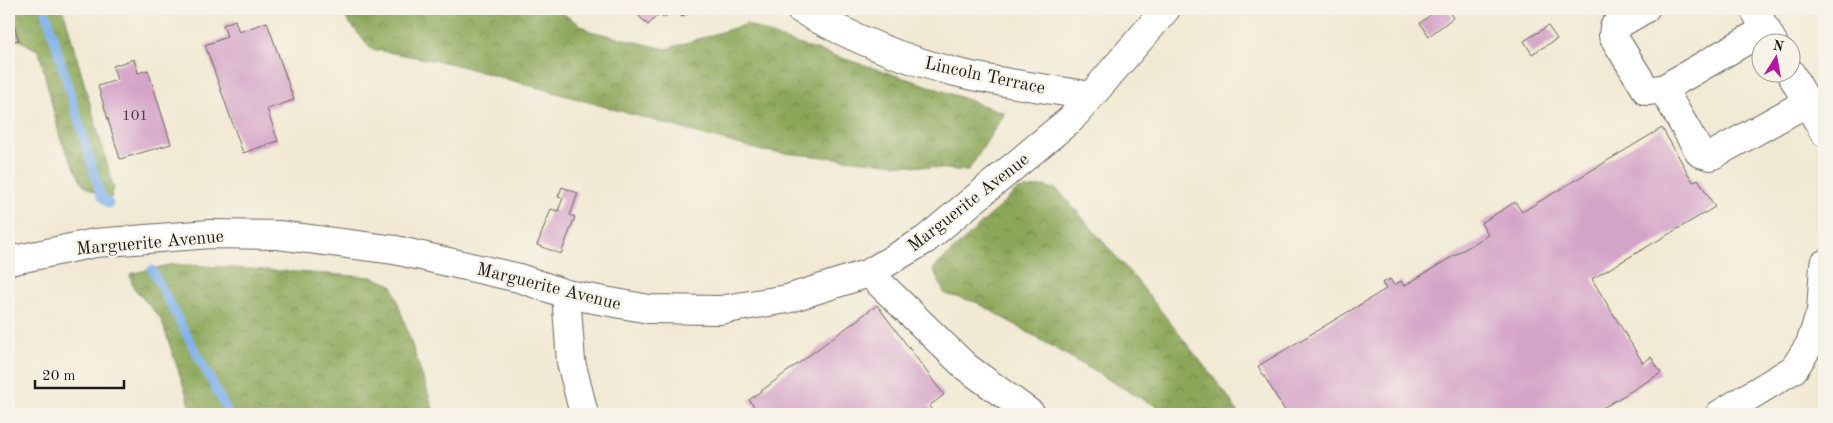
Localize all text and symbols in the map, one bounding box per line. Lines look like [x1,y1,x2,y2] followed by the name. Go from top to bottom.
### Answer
[1750,32,1800,82] north arrow
[1772,38,1785,54] text: N
[923,54,1047,98] street label: Lincoln Terrace
[122,109,148,124] house number: 101
[905,150,1032,255] street label: Marguerite Avenue
[76,228,225,258] street label: Marguerite Avenue
[475,260,623,314] street label: Marguerite Avenue
[35,358,124,390] scale bar
[42,369,76,384] text: 20 m

